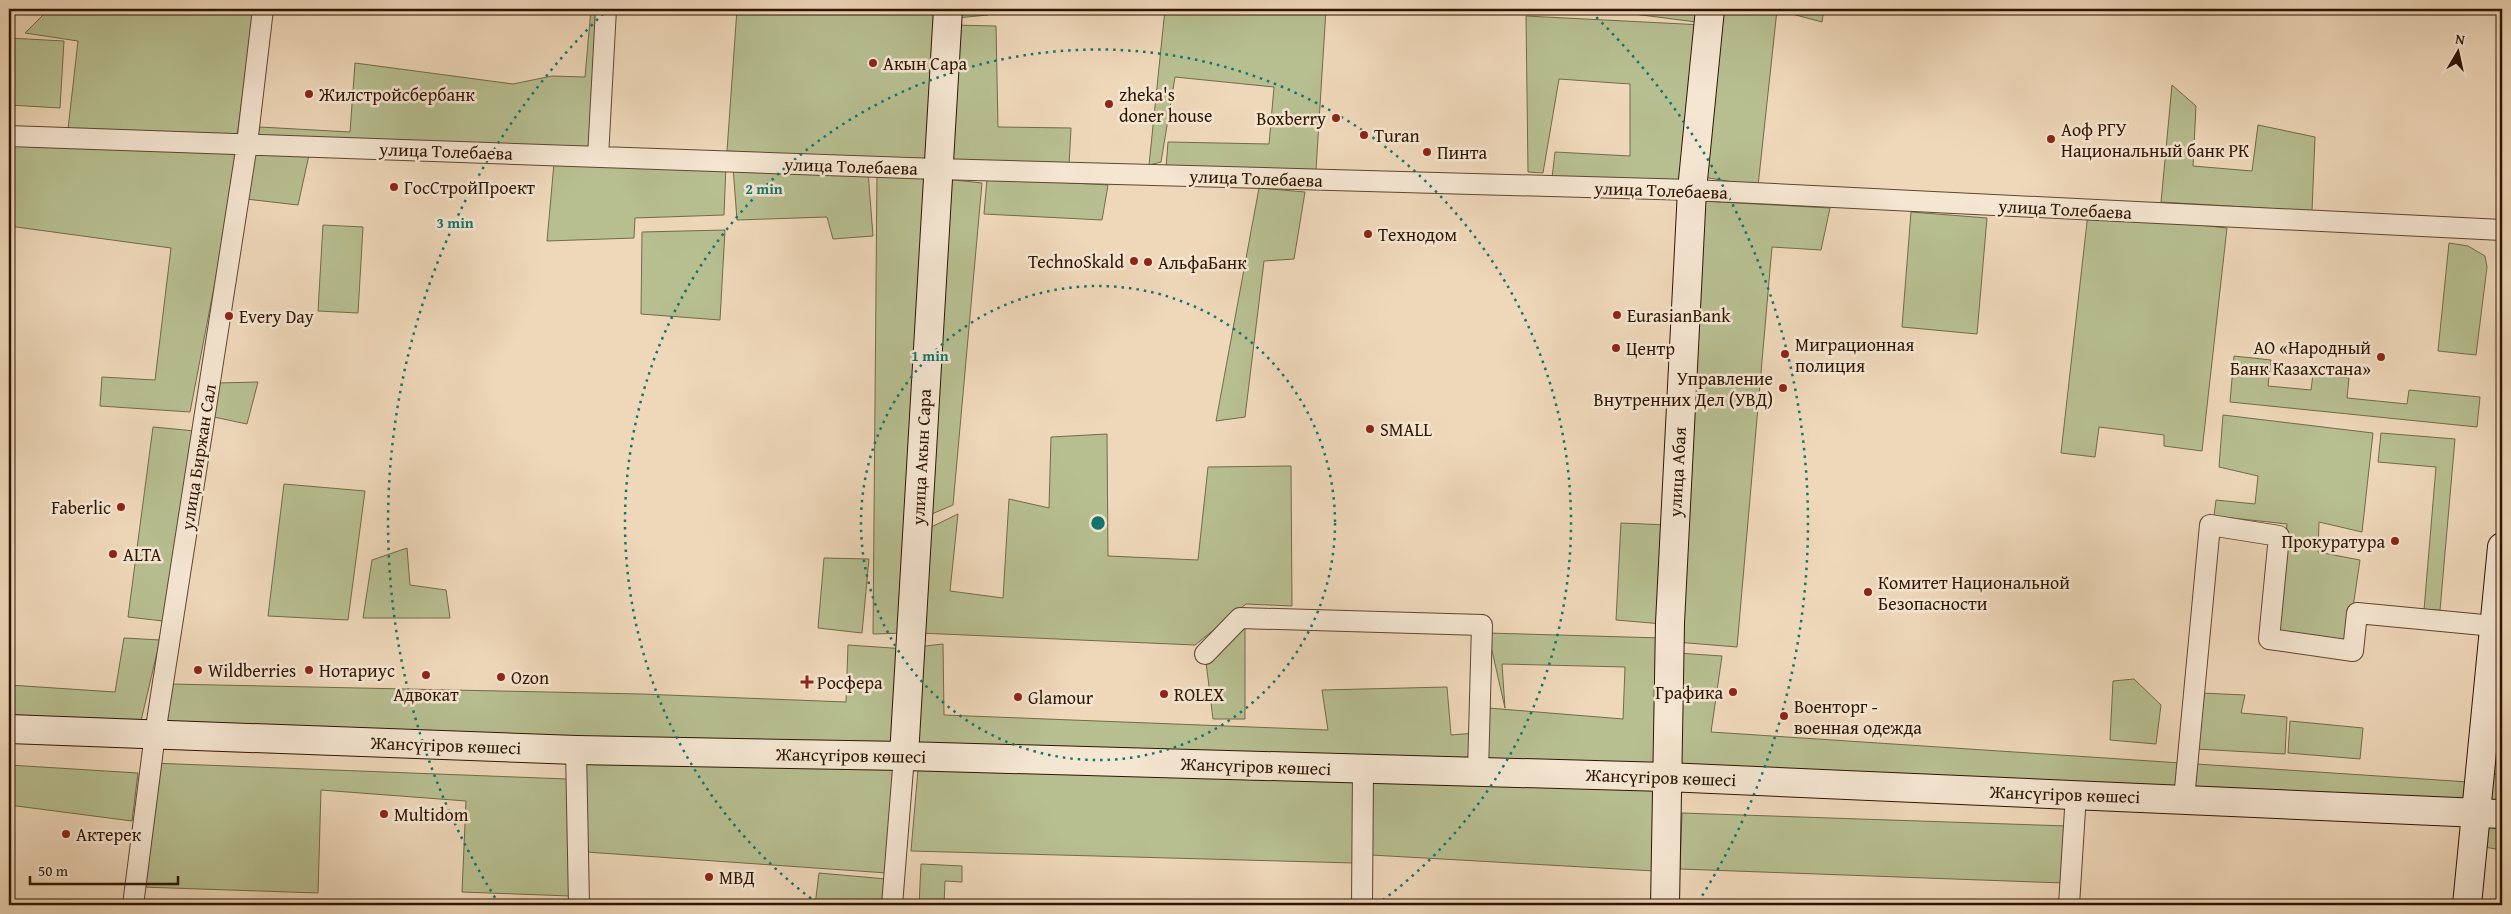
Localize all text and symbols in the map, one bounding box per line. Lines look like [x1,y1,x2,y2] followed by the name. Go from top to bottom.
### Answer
[2434,28,2484,78] north arrow
[2454,29,2467,50] text: N
[883,50,967,77] place label: Акын Сара
[867,57,879,69] marker: Акын Сара
[318,81,475,108] place label: Жилстройсбербанк
[1119,81,1212,129] place label: zheka's doner house
[303,88,315,100] marker: Жилстройсбербанк
[1103,98,1115,110] marker: zheka's doner house
[1256,105,1326,132] place label: Boxberry
[1330,112,1342,124] marker: Boxberry
[2061,116,2249,164] place label: Аоф РГУ Национальный банк РК
[1374,122,1420,149] place label: Turan
[1358,129,1370,141] marker: Turan
[2045,133,2057,145] marker: Аоф РГУ Национальный банк РК
[378,135,514,167] street label: улица Толебаева
[1437,139,1487,166] place label: Пинта
[1421,146,1433,158] marker: Пинта
[783,150,919,182] street label: улица Толебаева
[1188,162,1324,194] street label: улица Толебаева
[404,174,535,201] place label: ГосСтройПроект
[1593,174,1729,206] street label: улица Толебаева
[745,178,783,199] text: 2 min
[388,181,400,193] marker: ГосСтройПроект
[1997,192,2133,226] street label: улица Толебаева
[436,212,474,233] text: 3 min
[1378,221,1457,248] place label: Технодом
[1362,228,1374,240] marker: Технодом
[1028,248,1124,275] place label: TechnoSkald
[1158,249,1247,276] place label: АльфаБанк
[1128,255,1140,267] marker: TechnoSkald
[1142,256,1154,268] marker: АльфаБанк
[1627,302,1731,329] place label: EurasianBank
[239,303,314,330] place label: Every Day
[1611,309,1623,321] marker: EurasianBank
[223,310,235,322] marker: Every Day
[1795,331,1914,379] place label: Миграционная полиция
[2230,334,2371,382] place label: AO «Народный Банк Казахстана»
[1626,335,1675,362] place label: Центр
[1610,342,1622,354] marker: Центр
[911,345,949,366] text: 1 min
[1779,348,1791,360] marker: Миграционная полиция
[2375,351,2387,363] marker: AO «Народный Банк Казахстана»
[1594,365,1773,413] place label: Управление Внутренних Дел (УВД)
[173,382,223,533] street label: улица Биржан Сал
[1777,382,1789,394] marker: Управление Внутренних Дел (УВД)
[904,388,938,527] street label: улица Акын Сара
[1380,416,1432,443] place label: SMALL
[1364,423,1376,435] marker: SMALL
[1661,426,1693,519] street label: улица Абая
[51,494,111,521] place label: Faberlic
[115,501,127,513] marker: Faberlic
[1089,514,1107,532] centre of rings
[2281,528,2385,555] place label: Прокуратура
[2389,535,2401,547] marker: Прокуратура
[123,541,162,568] place label: ALTA
[107,548,119,560] marker: ALTA
[1878,569,2070,617] place label: Комитет Национальной Безопасности
[1862,586,1874,598] marker: Комитет Национальной Безопасности
[208,657,296,684] place label: Wildberries
[319,657,395,684] place label: Нотариус
[192,664,204,676] marker: Wildberries
[303,664,315,676] marker: Нотариус
[511,664,549,691] place label: Ozon
[420,669,432,681] marker: Адвокат
[817,669,883,696] place label: Росфера
[495,671,507,683] marker: Ozon
[801,676,813,688] marker: Росфера
[1655,679,1723,706] place label: Графика
[393,681,459,708] place label: Адвокат
[1174,681,1224,708] place label: ROLEX
[1028,684,1094,711] place label: Glamour
[1727,686,1739,698] marker: Графика
[1158,688,1170,700] marker: ROLEX
[1012,691,1024,703] marker: Glamour
[1794,693,1922,741] place label: Военторг - военная одежда
[1778,710,1790,722] marker: Военторг - военная одежда
[369,729,522,761] street label: Жансүгіров көшесі
[775,740,926,770] street label: Жансүгіров көшесі
[1179,750,1332,782] street label: Жансүгіров көшесі
[1584,761,1737,793] street label: Жансүгіров көшесі
[1988,778,2141,810] street label: Жансүгіров көшесі
[394,801,469,828] place label: Multidom
[378,808,390,820] marker: Multidom
[76,821,142,848] place label: Актерек
[60,828,72,840] marker: Актерек
[30,854,178,886] scale bar
[38,860,69,881] text: 50 m
[719,864,755,891] place label: МВД
[703,871,715,883] marker: МВД

